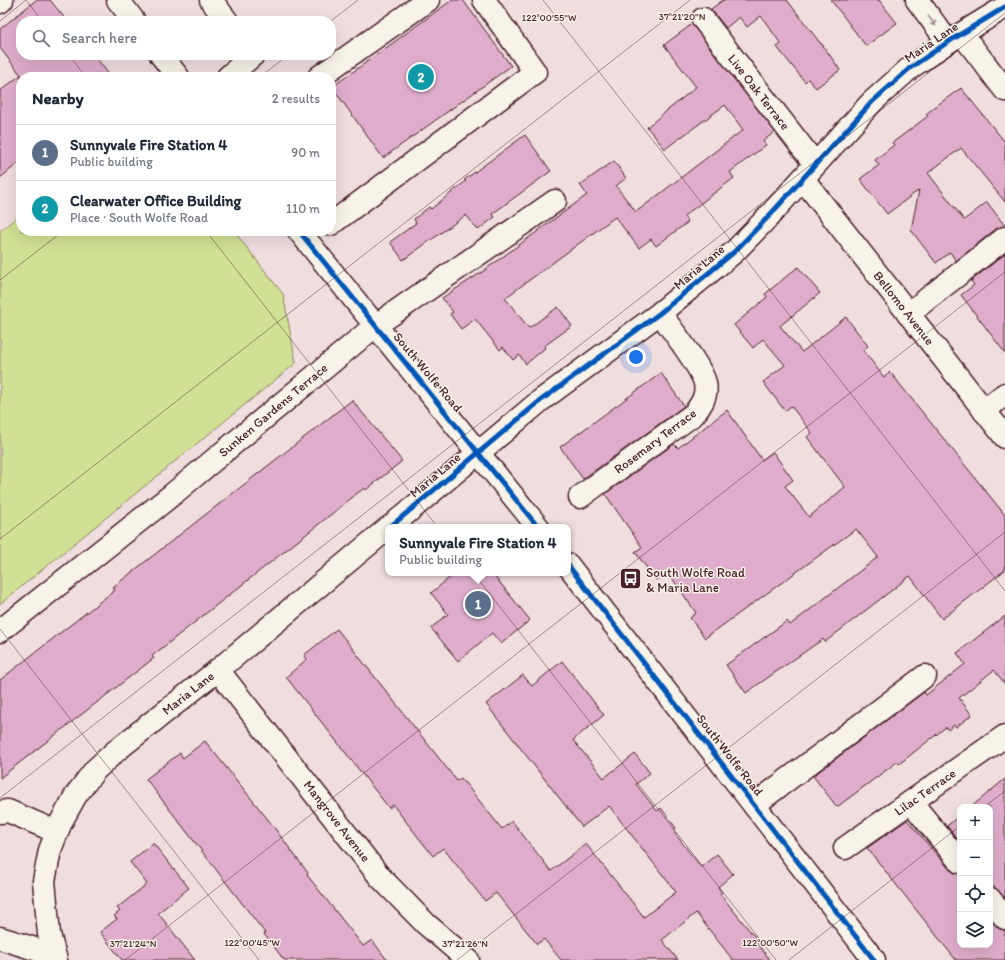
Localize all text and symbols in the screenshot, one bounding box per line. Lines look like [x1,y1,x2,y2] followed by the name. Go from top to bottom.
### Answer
[659,10,706,23] text: 37°21'20"N
[522,11,577,24] text: 122°00'55"W
[928,15,937,26] one-way arrow
[16,16,336,60] search box
[901,19,961,65] street label: Maria Lane
[30,27,52,49] icon: search
[62,29,137,47] text: Search here
[725,51,793,133] street label: Live Oak Terrace
[408,62,434,92] pin: 2
[32,88,84,108] text: Nearby
[272,91,320,106] text: 2 results
[70,136,227,154] text: Sunnyvale Fire Station 4
[42,145,48,160] text: 1
[291,145,320,160] text: 90 m
[70,154,153,169] text: Public building
[70,192,241,210] text: Clearwater Office Building
[42,201,48,216] text: 2
[286,201,320,216] text: 110 m
[70,210,208,225] text: Place · South Wolfe Road
[671,241,727,293] street label: Maria Lane
[870,268,938,348] street label: Bellomo Avenue
[390,329,466,415] street label: South Wolfe Road
[626,347,646,367] your location
[215,360,331,460] street label: Sunken Gardens Terrace
[611,405,699,477] street label: Rosemary Terrace
[407,449,463,501] street label: Maria Lane
[385,524,571,576] popup
[399,534,557,552] text: Sunnyvale Fire Station 4
[399,552,482,567] text: Public building
[646,565,745,595] place label: South Wolfe Road & Maria Lane
[618,566,644,592] bus stop icon: South Wolfe Road & Maria Lane
[465,589,491,619] pin: 1
[159,668,217,718] street label: Maria Lane
[694,711,766,799] street label: South Wolfe Road
[891,765,959,819] street label: Lilac Terrace
[301,777,373,865] street label: Mangrove Avenue
[957,804,993,948] map controls
[957,804,993,840] button: +
[957,840,993,876] button: −
[957,876,993,912] button: locate
[957,912,993,948] button: layers
[224,936,280,949] text: 122°00'45"W
[742,936,798,949] text: 122°00'50"W
[110,937,157,950] text: 37°21'24"N
[442,937,488,950] text: 37°21'26"N

